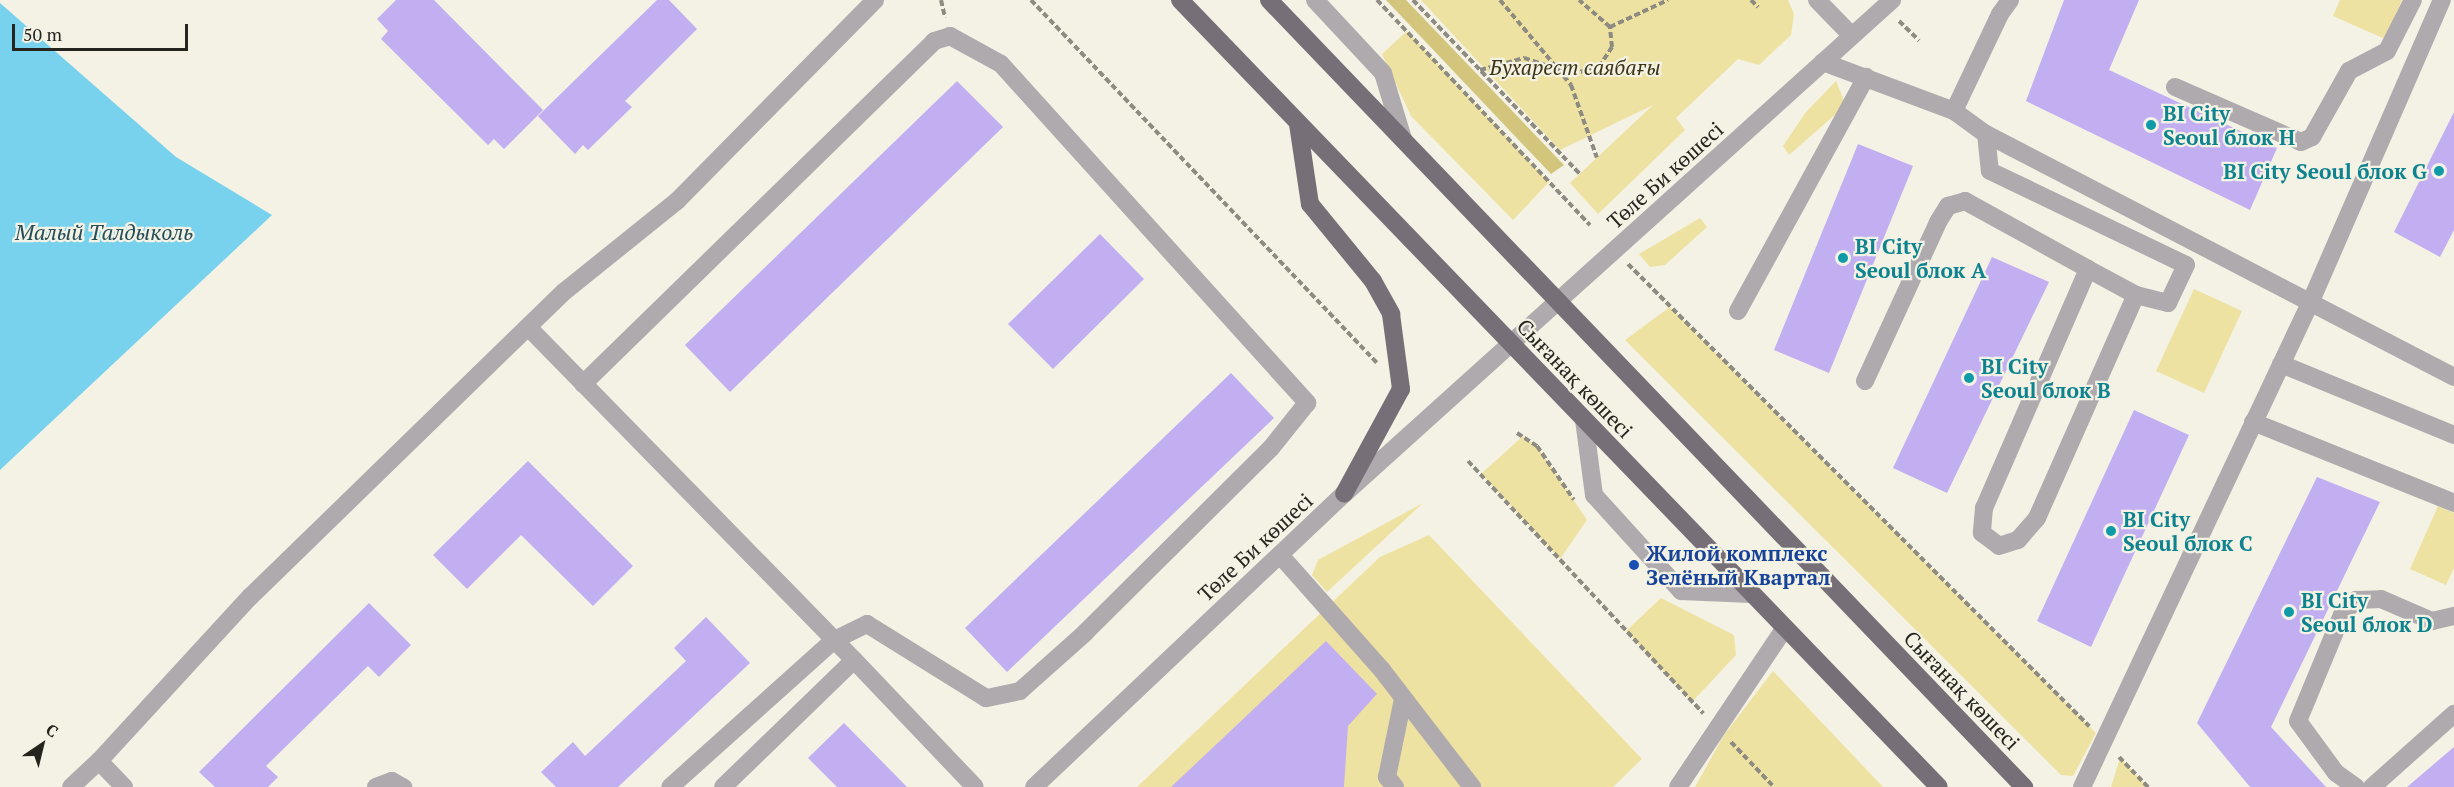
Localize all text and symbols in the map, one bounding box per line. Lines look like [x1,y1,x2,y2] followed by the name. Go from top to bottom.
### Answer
[15,12,190,50] scale bar
[23,22,62,46] text: 50 m
[1490,54,1660,80] park label: Бухарест саябағы
[2163,100,2295,150] place label: BI City Seoul блок H
[1602,116,1728,234] street label: Төле Би көшесі
[2144,118,2158,132] marker: BI City Seoul блок H
[2223,158,2427,184] place label: BI City Seoul блок G
[2432,164,2446,178] marker: BI City Seoul блок G
[15,219,193,245] water label: Малый Талдыколь
[1855,233,1986,283] place label: BI City Seoul блок A
[1836,251,1850,265] marker: BI City Seoul блок A
[1512,313,1638,443] street label: Сығанақ көшесі
[1981,353,2111,403] place label: BI City Seoul блок B
[1962,371,1976,385] marker: BI City Seoul блок B
[1193,488,1317,606] street label: Төле Би көшесі
[2123,506,2253,556] place label: BI City Seoul блок C
[2104,524,2118,538] marker: BI City Seoul блок C
[1646,540,1830,590] place label: Жилой комплекс Зелёный Квартал
[1627,558,1641,572] marker: Жилой комплекс Зелёный Квартал
[2301,587,2432,637] place label: BI City Seoul блок D
[2282,605,2296,619] marker: BI City Seoul блок D
[1899,625,2025,755] street label: Сығанақ көшесі
[12,715,72,775] north arrow
[42,718,63,742] text: С

